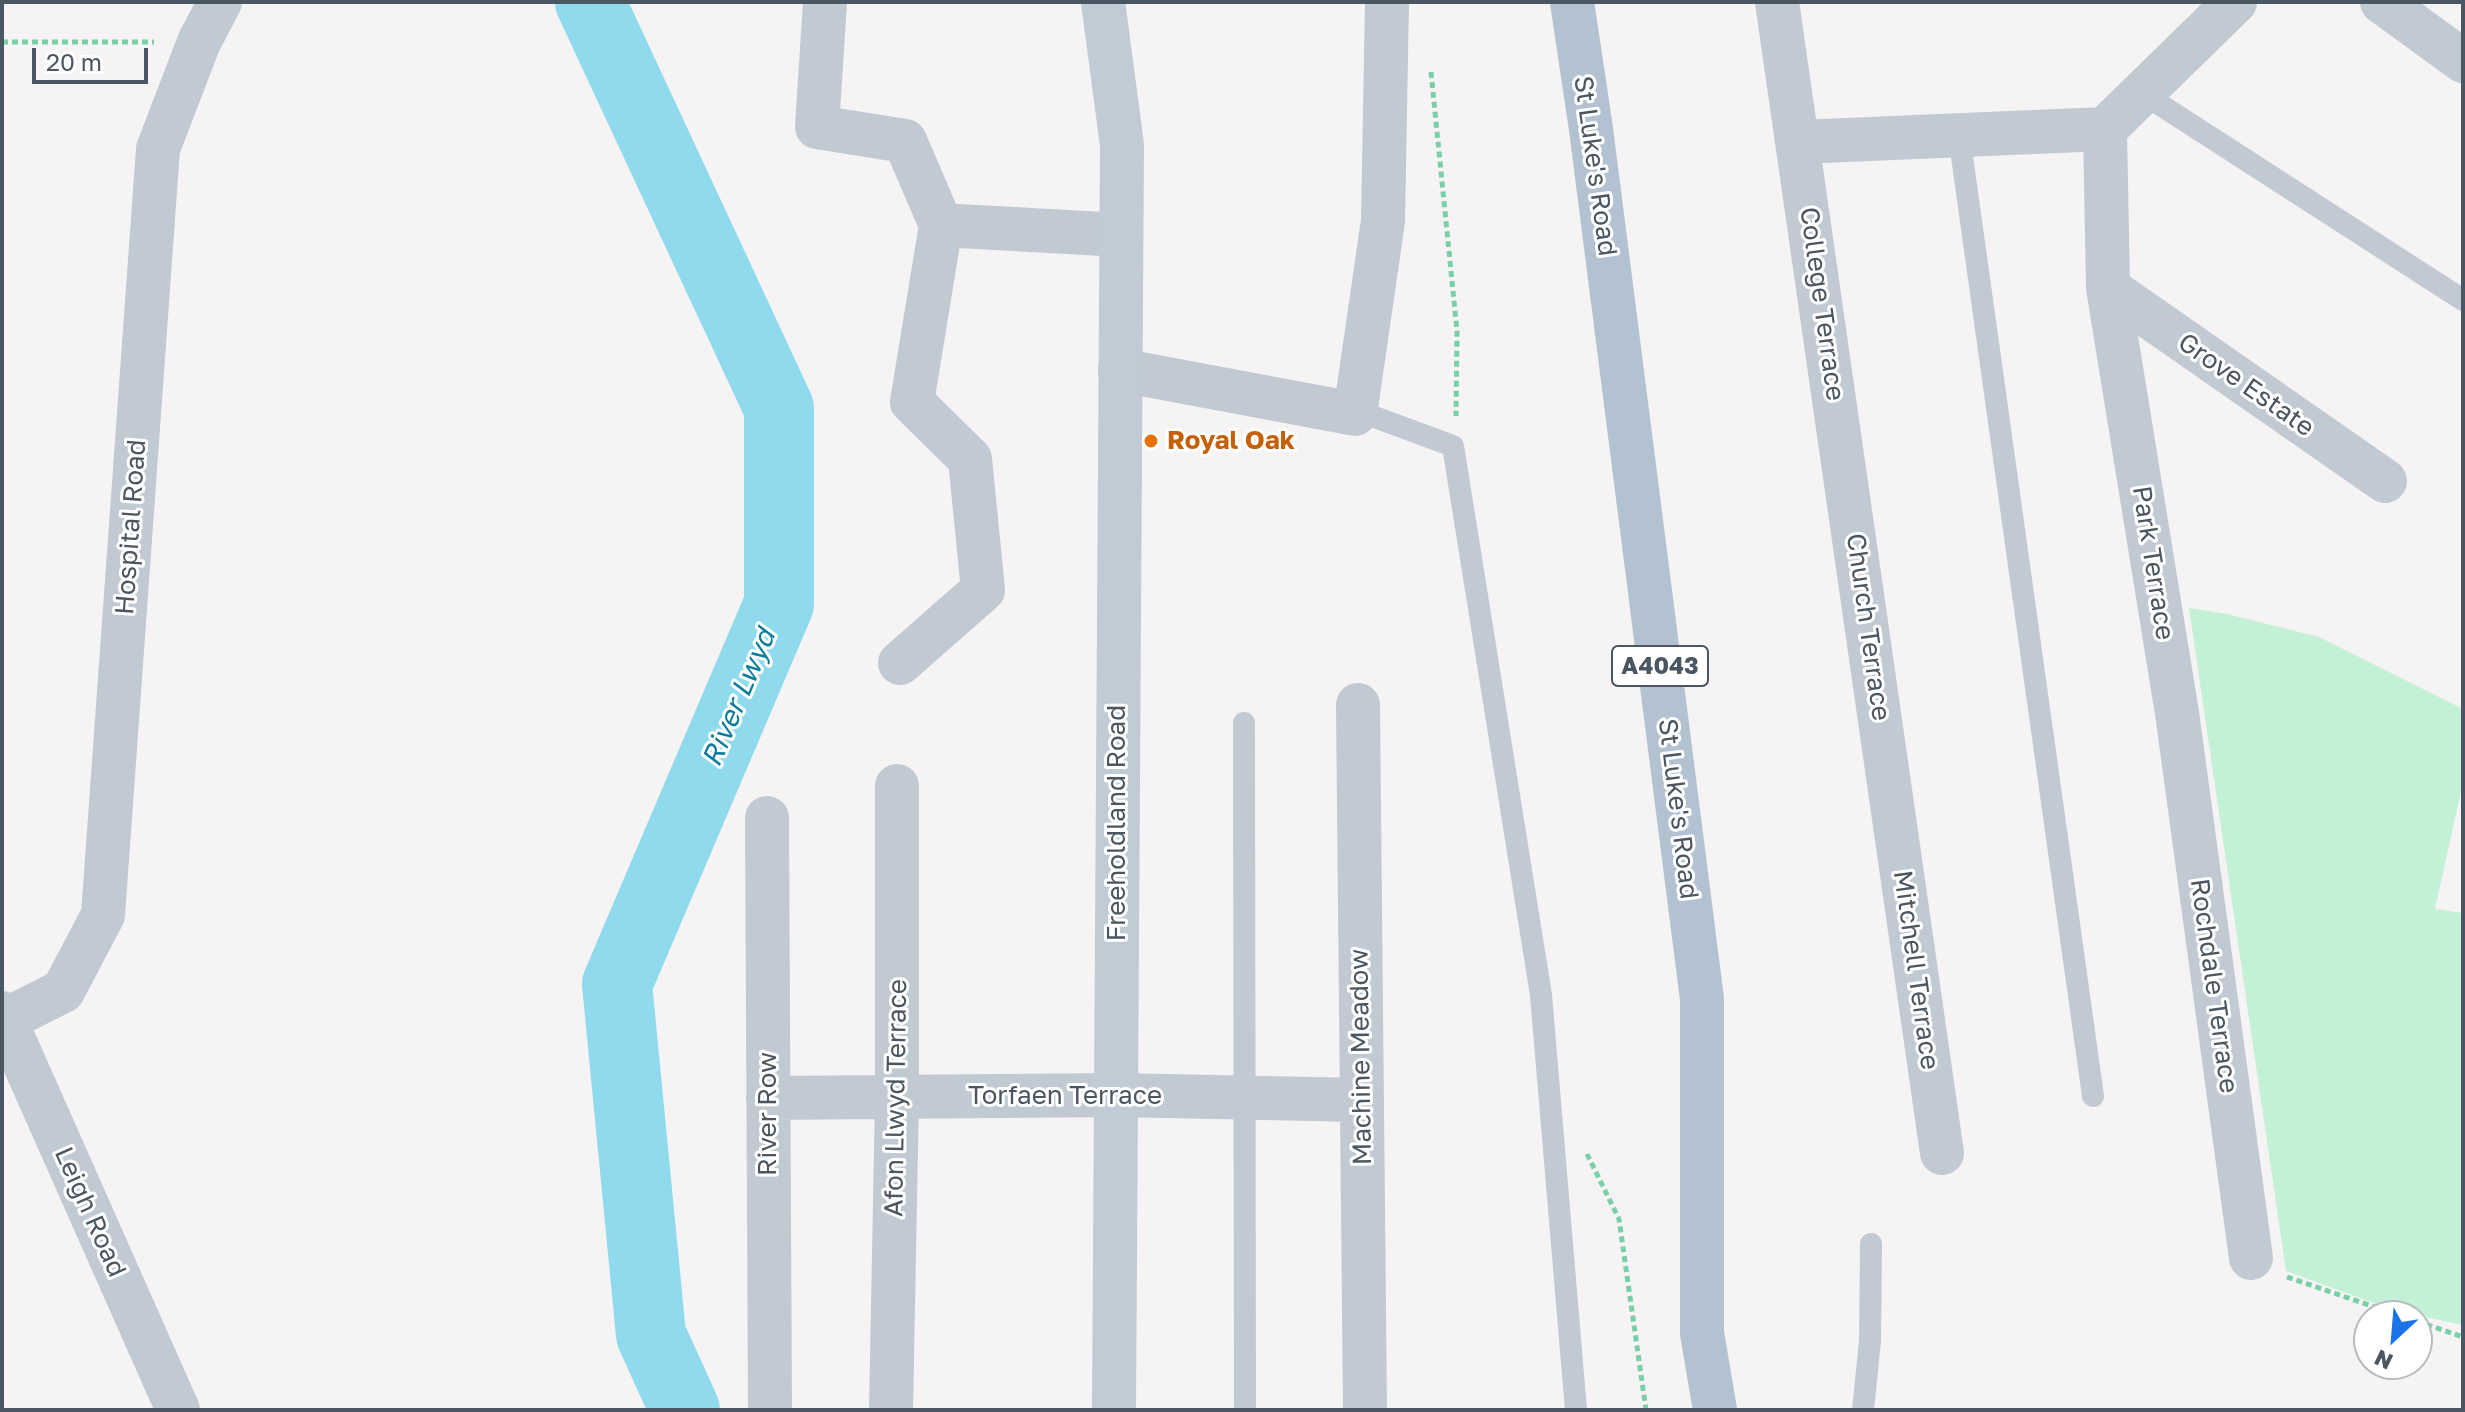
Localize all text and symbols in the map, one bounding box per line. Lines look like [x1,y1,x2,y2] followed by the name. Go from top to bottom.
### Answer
[36,32,152,82] scale bar
[46,47,102,76] text: 20 m
[1567,74,1623,258] street label: St Luke's Road
[1793,205,1851,403] street label: College Terrace
[2172,327,2320,443] street label: Grove Estate
[1167,425,1295,457] place label: Royal Oak
[1142,432,1160,450] marker: Royal Oak
[109,438,153,616] street label: Hospital Road
[2125,484,2181,642] street label: Park Terrace
[1839,531,1897,723] street label: Church Terrace
[695,624,783,772] water label: River Lwyd
[1612,646,1708,686] road number: A4043
[1101,705,1133,941] street label: Freeholdland Road
[1651,717,1705,901] street label: St Luke's Road
[1887,868,1945,1072] street label: Mitchell Terrace
[2183,877,2245,1095] street label: Rochdale Terrace
[1344,949,1378,1165] street label: Machine Meadow
[878,979,914,1217] street label: Afon Llwyd Terrace
[752,1052,784,1176] street label: River Row
[968,1080,1162,1112] street label: Torfaen Terrace
[48,1142,132,1282] street label: Leigh Road
[2353,1300,2433,1380] north arrow
[2370,1344,2397,1376] text: N

